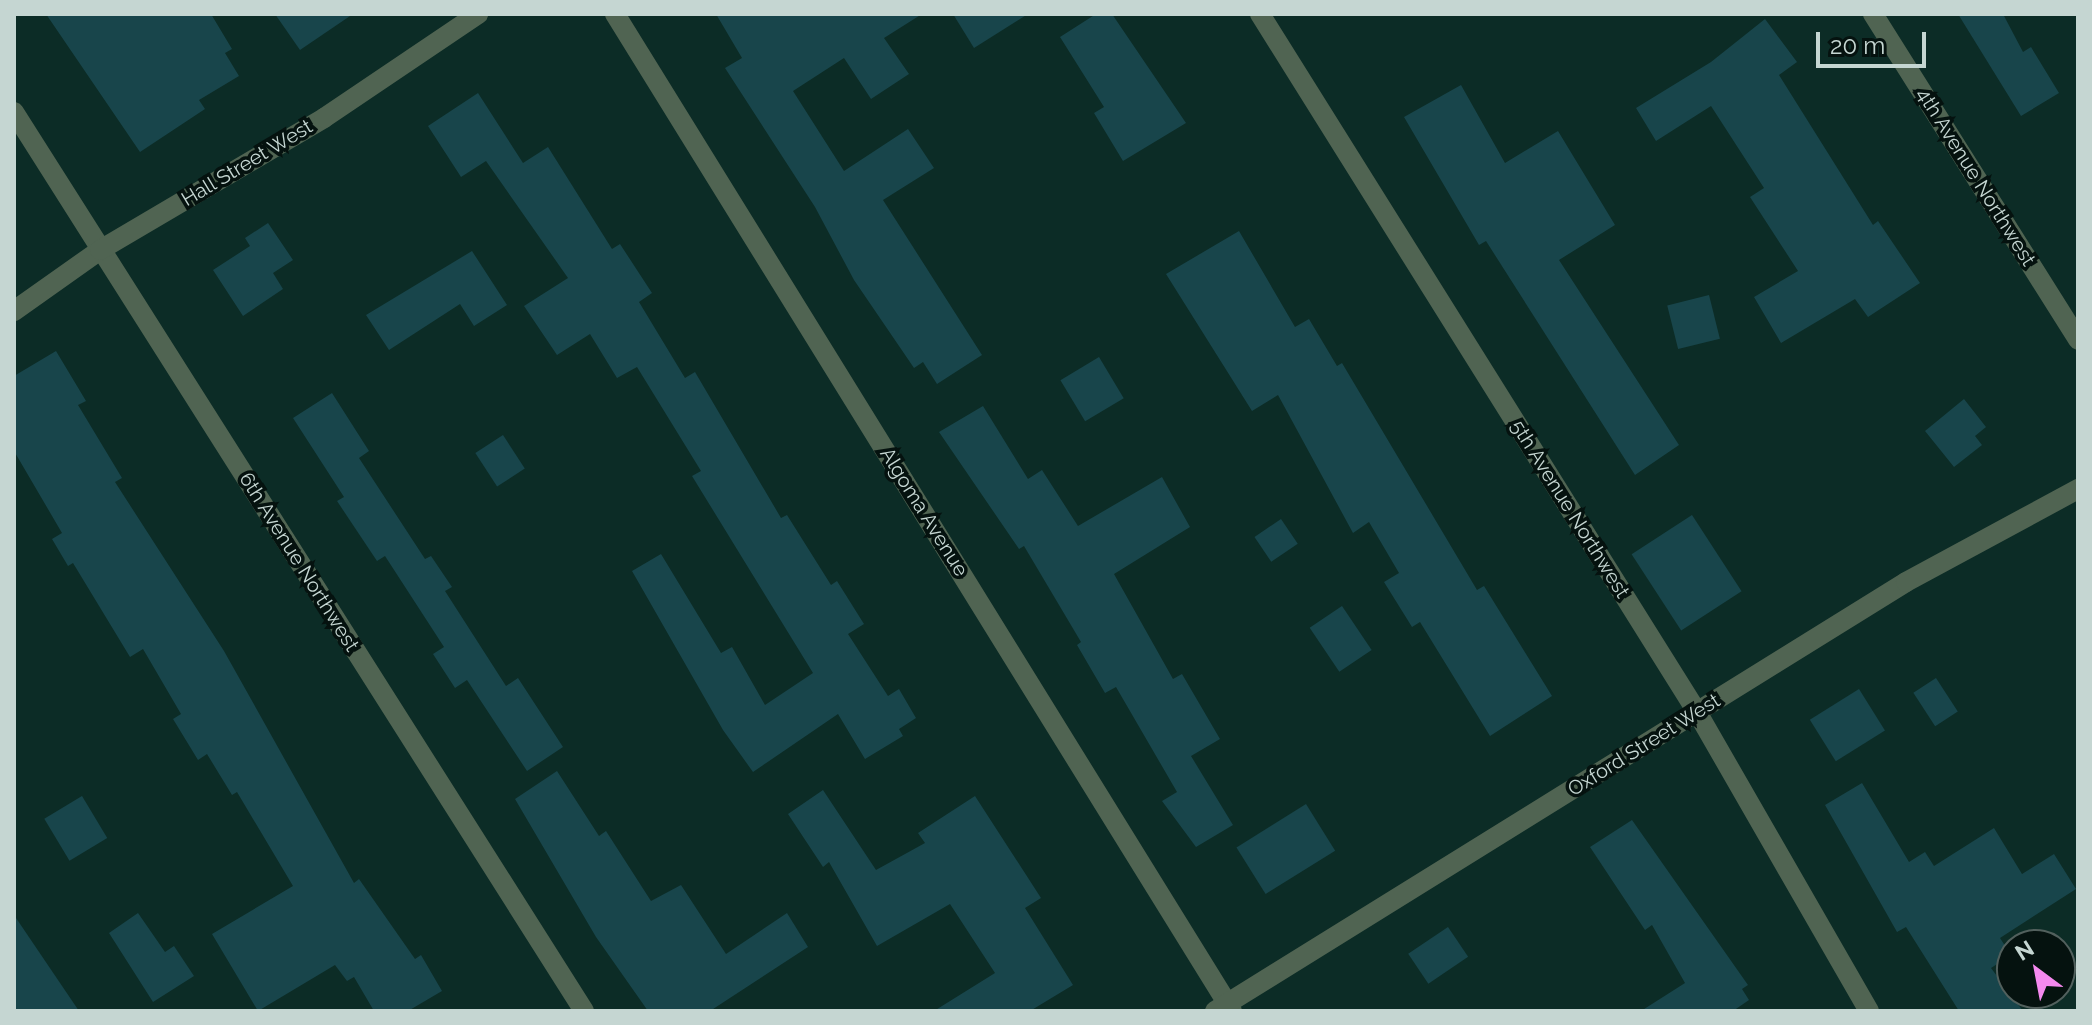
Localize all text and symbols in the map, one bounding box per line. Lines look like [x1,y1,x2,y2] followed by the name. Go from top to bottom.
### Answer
[1820,16,1930,66] scale bar
[1830,31,1885,60] text: 20 m
[1911,83,2041,271] street label: 4th Avenue Northwest
[177,114,317,212] street label: Hall Street West
[1505,415,1635,603] street label: 5th Avenue Northwest
[875,443,973,581] street label: Algoma Avenue
[234,468,364,656] street label: 6th Avenue Northwest
[1563,688,1725,802] street label: Oxford Street West
[1996,929,2076,1009] north arrow
[2010,935,2038,966] text: N

